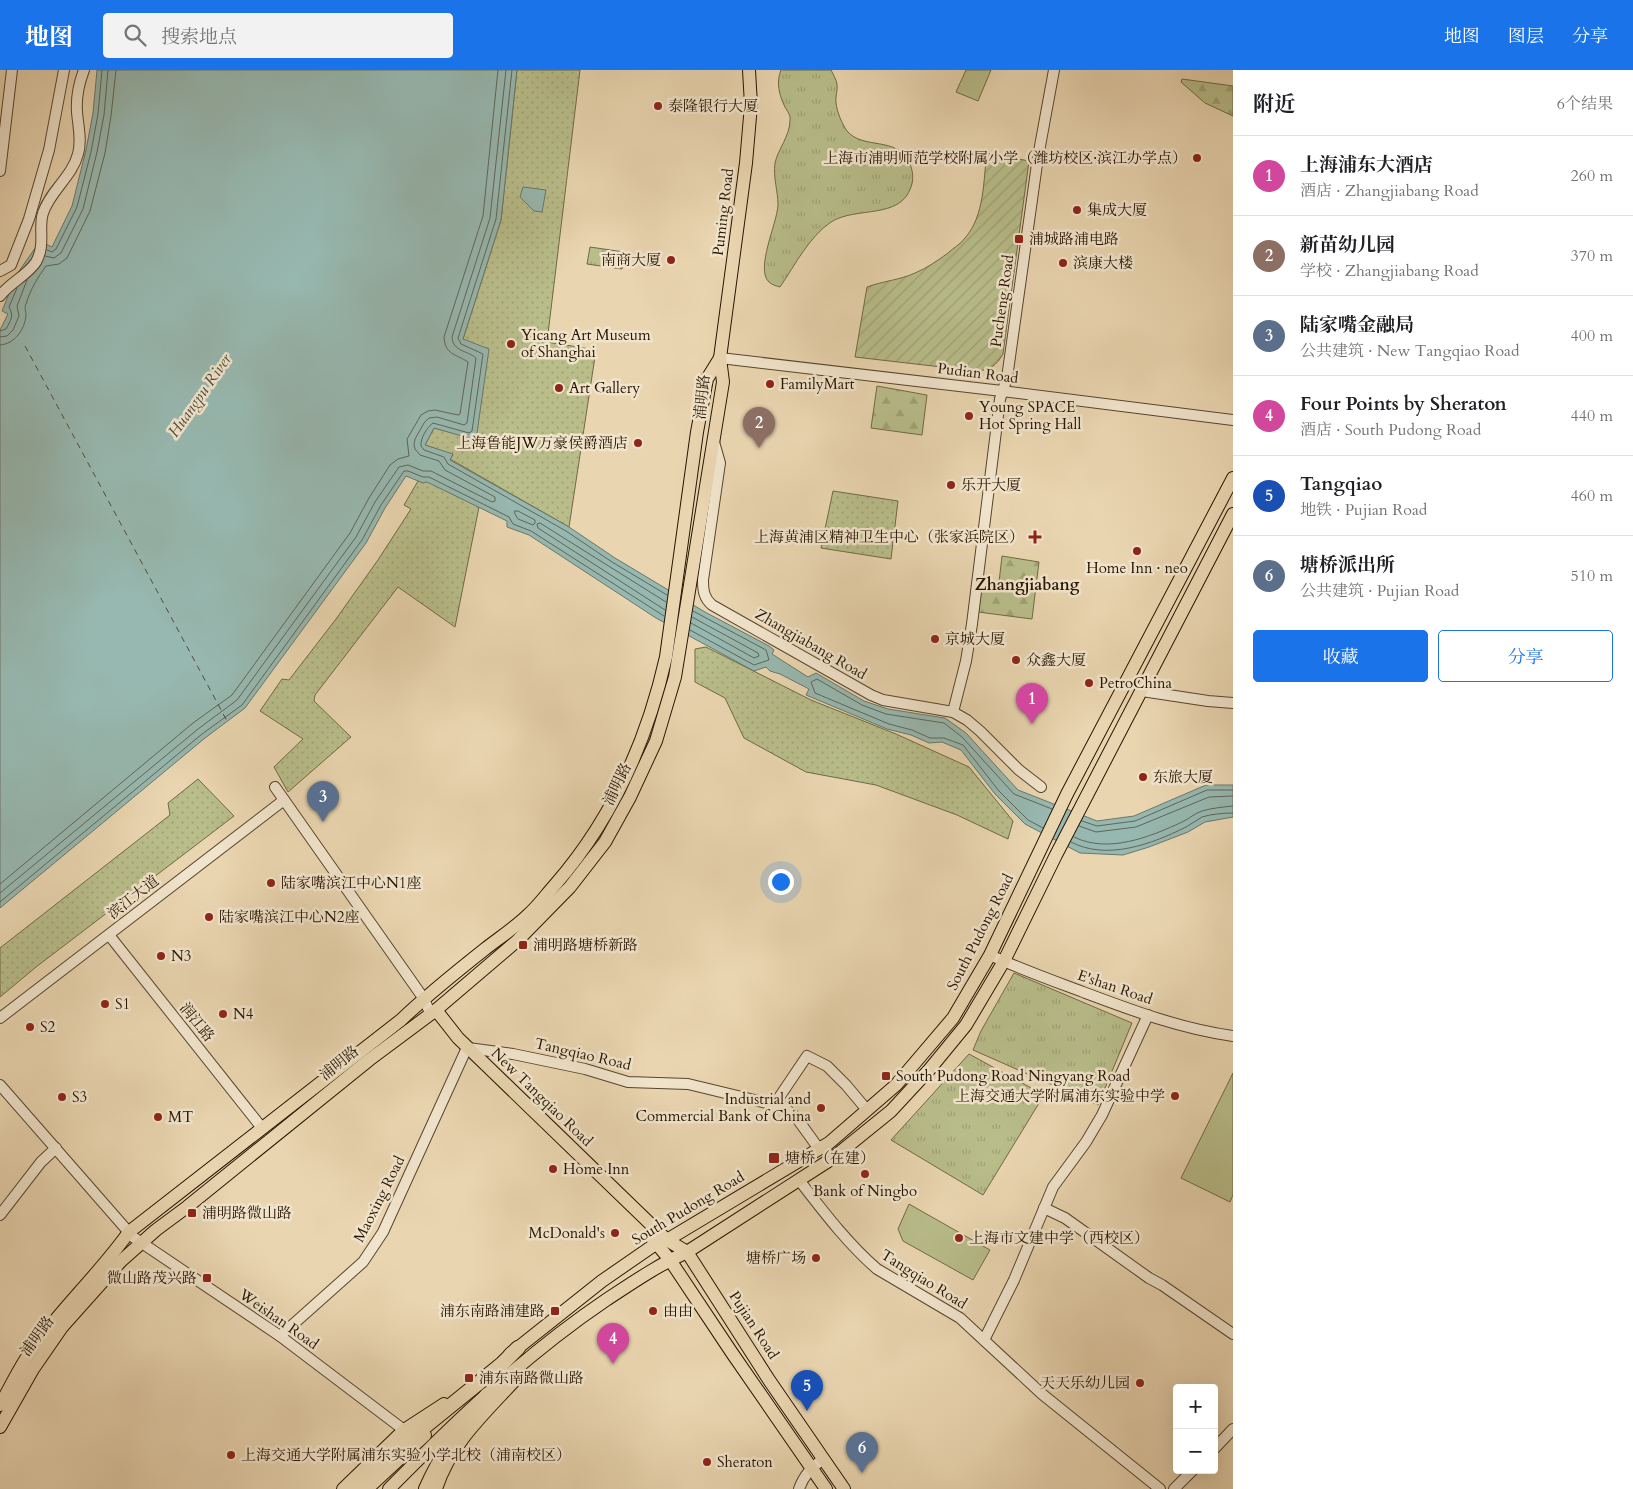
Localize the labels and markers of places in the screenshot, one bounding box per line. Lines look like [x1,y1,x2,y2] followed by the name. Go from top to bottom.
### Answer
[668,96,758,116] place label: 泰隆银行大厦
[652,100,664,112] marker: 泰隆银行大厦
[823,148,1187,168] place label: 上海市浦明师范学校附属小学（潍坊校区·滨江办学点）
[1191,152,1203,164] marker: 上海市浦明师范学校附属小学（潍坊校区·滨江办学点）
[1087,200,1147,220] place label: 集成大厦
[1071,204,1083,216] marker: 集成大厦
[1029,229,1119,249] place label: 浦城路浦电路
[1013,233,1025,245] marker: 浦城路浦电路
[601,250,661,270] place label: 南商大厦
[1073,253,1133,273] place label: 滨康大楼
[665,254,677,266] marker: 南商大厦
[1057,257,1069,269] marker: 滨康大楼
[521,325,651,362] place label: Yicang Art Museum of Shanghai
[505,338,517,350] marker: Yicang Art Museum of Shanghai
[780,374,855,394] place label: FamilyMart
[569,378,640,398] place label: Art Gallery
[764,378,776,390] marker: FamilyMart
[553,382,565,394] marker: Art Gallery
[979,397,1081,434] place label: Young SPACE Hot Spring Hall
[743,407,775,448] pin: 2
[963,410,975,422] marker: Young SPACE Hot Spring Hall
[456,433,628,453] place label: 上海鲁能JW万豪侯爵酒店
[632,437,644,449] marker: 上海鲁能JW万豪侯爵酒店
[961,475,1021,495] place label: 乐开大厦
[945,479,957,491] marker: 乐开大厦
[754,527,1024,547] place label: 上海黄浦区精神卫生中心（张家浜院区）
[1028,530,1042,544] marker: 上海黄浦区精神卫生中心（张家浜院区）
[1131,545,1143,557] marker: Home Inn · neo
[1086,558,1188,578] place label: Home Inn · neo
[945,629,1005,649] place label: 京城大厦
[929,633,941,645] marker: 京城大厦
[1026,650,1086,670] place label: 众鑫大厦
[1010,654,1022,666] marker: 众鑫大厦
[1099,673,1172,693] place label: PetroChina
[1083,677,1095,689] marker: PetroChina
[1016,683,1048,724] pin: 1
[1153,767,1213,787] place label: 东旅大厦
[1137,771,1149,783] marker: 东旅大厦
[307,781,339,822] pin: 3
[281,873,421,893] place label: 陆家嘴滨江中心N1座
[265,877,277,889] marker: 陆家嘴滨江中心N1座
[219,907,359,927] place label: 陆家嘴滨江中心N2座
[203,911,215,923] marker: 陆家嘴滨江中心N2座
[533,935,638,955] place label: 浦明路塘桥新路
[517,939,529,951] marker: 浦明路塘桥新路
[171,946,191,966] place label: N3
[155,950,167,962] marker: N3
[115,994,130,1014] place label: S1
[99,998,111,1010] marker: S1
[233,1004,254,1024] place label: N4
[217,1008,229,1020] marker: N4
[40,1017,56,1037] place label: S2
[24,1021,36,1033] marker: S2
[896,1066,1130,1086] place label: South Pudong Road Ningyang Road
[880,1070,892,1082] marker: South Pudong Road Ningyang Road
[955,1086,1165,1106] place label: 上海交通大学附属浦东实验中学
[72,1087,87,1107] place label: S3
[635,1089,812,1126] place label: Industrial and Commercial Bank of China
[1169,1090,1181,1102] marker: 上海交通大学附属浦东实验中学
[56,1091,68,1103] marker: S3
[815,1102,827,1114] marker: Industrial and Commercial Bank of China
[168,1107,193,1127] place label: MT
[152,1111,164,1123] marker: MT
[785,1148,875,1168] place label: 塘桥（在建）
[767,1151,781,1165] marker: 塘桥（在建）
[563,1159,630,1179] place label: Home Inn
[547,1163,559,1175] marker: Home Inn
[859,1168,871,1180] marker: Bank of Ningbo
[813,1181,917,1201] place label: Bank of Ningbo
[202,1203,292,1223] place label: 浦明路微山路
[186,1207,198,1219] marker: 浦明路微山路
[529,1223,605,1243] place label: McDonald's
[609,1227,621,1239] marker: McDonald's
[969,1228,1149,1248] place label: 上海市文建中学（西校区）
[953,1232,965,1244] marker: 上海市文建中学（西校区）
[746,1248,806,1268] place label: 塘桥广场
[810,1252,822,1264] marker: 塘桥广场
[107,1268,197,1288] place label: 微山路茂兴路
[201,1272,213,1284] marker: 微山路茂兴路
[440,1301,545,1321] place label: 浦东南路浦建路
[663,1301,693,1321] place label: 由由
[549,1305,561,1317] marker: 浦东南路浦建路
[647,1305,659,1317] marker: 由由
[597,1323,629,1364] pin: 4
[479,1368,584,1388] place label: 浦东南路微山路
[791,1370,823,1411] pin: 5
[463,1372,475,1384] marker: 浦东南路微山路
[1040,1373,1130,1393] place label: 天天乐幼儿园
[1134,1377,1146,1389] marker: 天天乐幼儿园
[846,1432,878,1473] pin: 6
[241,1445,571,1465] place label: 上海交通大学附属浦东实验小学北校（浦南校区）
[225,1449,237,1461] marker: 上海交通大学附属浦东实验小学北校（浦南校区）
[717,1452,773,1472] place label: Sheraton
[701,1456,713,1468] marker: Sheraton

